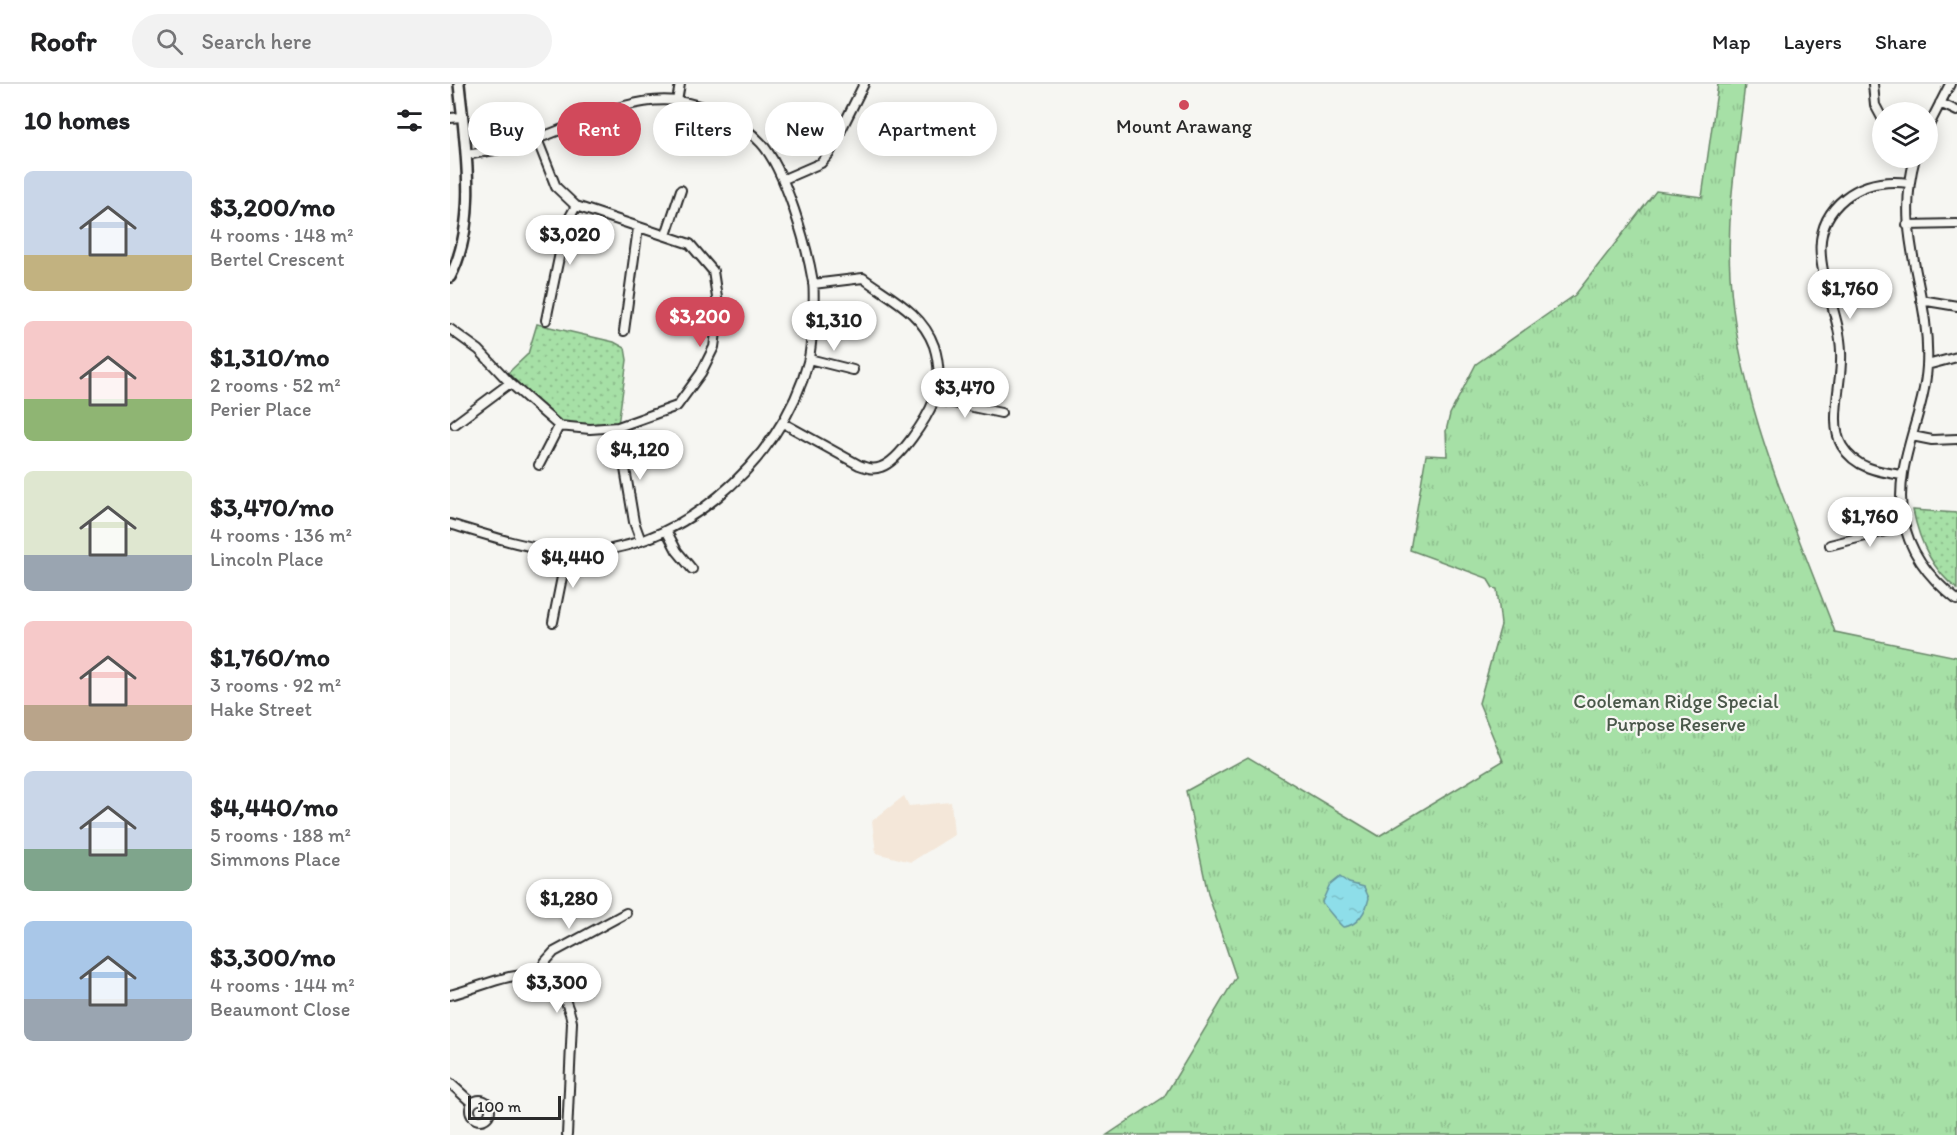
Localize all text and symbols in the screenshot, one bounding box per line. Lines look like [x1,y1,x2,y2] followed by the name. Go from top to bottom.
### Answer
[132,14,552,68] search box
[30,24,96,58] text: Roofr
[153,25,186,58] icon: search
[201,28,312,55] text: Search here
[1712,29,1751,54] text: Map
[1784,29,1842,54] text: Layers
[1875,29,1927,54] text: Share
[1177,98,1191,112] marker: Mount Arawang
[468,102,545,156] chip: Buy
[557,102,641,156] chip: Rent
[653,102,753,156] chip: Filters
[765,102,845,156] chip: New
[857,102,997,156] chip: Apartment
[1872,102,1938,168] map controls
[1872,102,1938,168] button: layers
[24,104,130,136] text: 10 homes
[393,104,426,137] icon: filters
[1116,114,1253,138] place label: Mount Arawang
[210,191,335,223] text: $3,200/mo
[72,195,144,267] icon: home
[521,215,619,266] pin: $3,020
[540,222,600,246] text: $3,020
[210,223,354,247] text: 4 rooms · 148 m²
[210,247,344,271] text: Bertel Crescent
[1801,269,1899,320] pin: $1,760
[1822,276,1878,300] text: $1,760
[651,297,749,348] pin: $3,200
[785,301,883,352] pin: $1,310
[670,304,730,328] text: $3,200
[806,308,862,332] text: $1,310
[210,341,330,373] text: $1,310/mo
[72,345,144,417] icon: home
[916,368,1014,419] pin: $3,470
[210,373,341,397] text: 2 rooms · 52 m²
[935,375,995,399] text: $3,470
[210,397,311,421] text: Perier Place
[591,430,689,481] pin: $4,120
[610,437,670,461] text: $4,120
[210,491,334,523] text: $3,470/mo
[72,495,144,567] icon: home
[1821,497,1919,548] pin: $1,760
[1842,504,1898,528] text: $1,760
[210,523,352,547] text: 4 rooms · 136 m²
[524,538,622,589] pin: $4,440
[541,545,605,569] text: $4,440
[210,547,324,571] text: Lincoln Place
[210,641,330,673] text: $1,760/mo
[72,645,144,717] icon: home
[210,673,341,697] text: 3 rooms · 92 m²
[1573,689,1779,736] park label: Cooleman Ridge Special Purpose Reserve
[210,697,312,721] text: Hake Street
[210,791,338,823] text: $4,440/mo
[72,795,144,867] icon: home
[210,823,351,847] text: 5 rooms · 188 m²
[210,847,341,871] text: Simmons Place
[520,879,618,930] pin: $1,280
[540,886,598,910] text: $1,280
[210,941,336,973] text: $3,300/mo
[72,945,144,1017] icon: home
[508,963,606,1014] pin: $3,300
[526,970,588,994] text: $3,300
[210,973,355,997] text: 4 rooms · 144 m²
[210,997,350,1021] text: Beaumont Close
[468,1093,561,1120] scale bar
[477,1097,521,1116] text: 100 m

